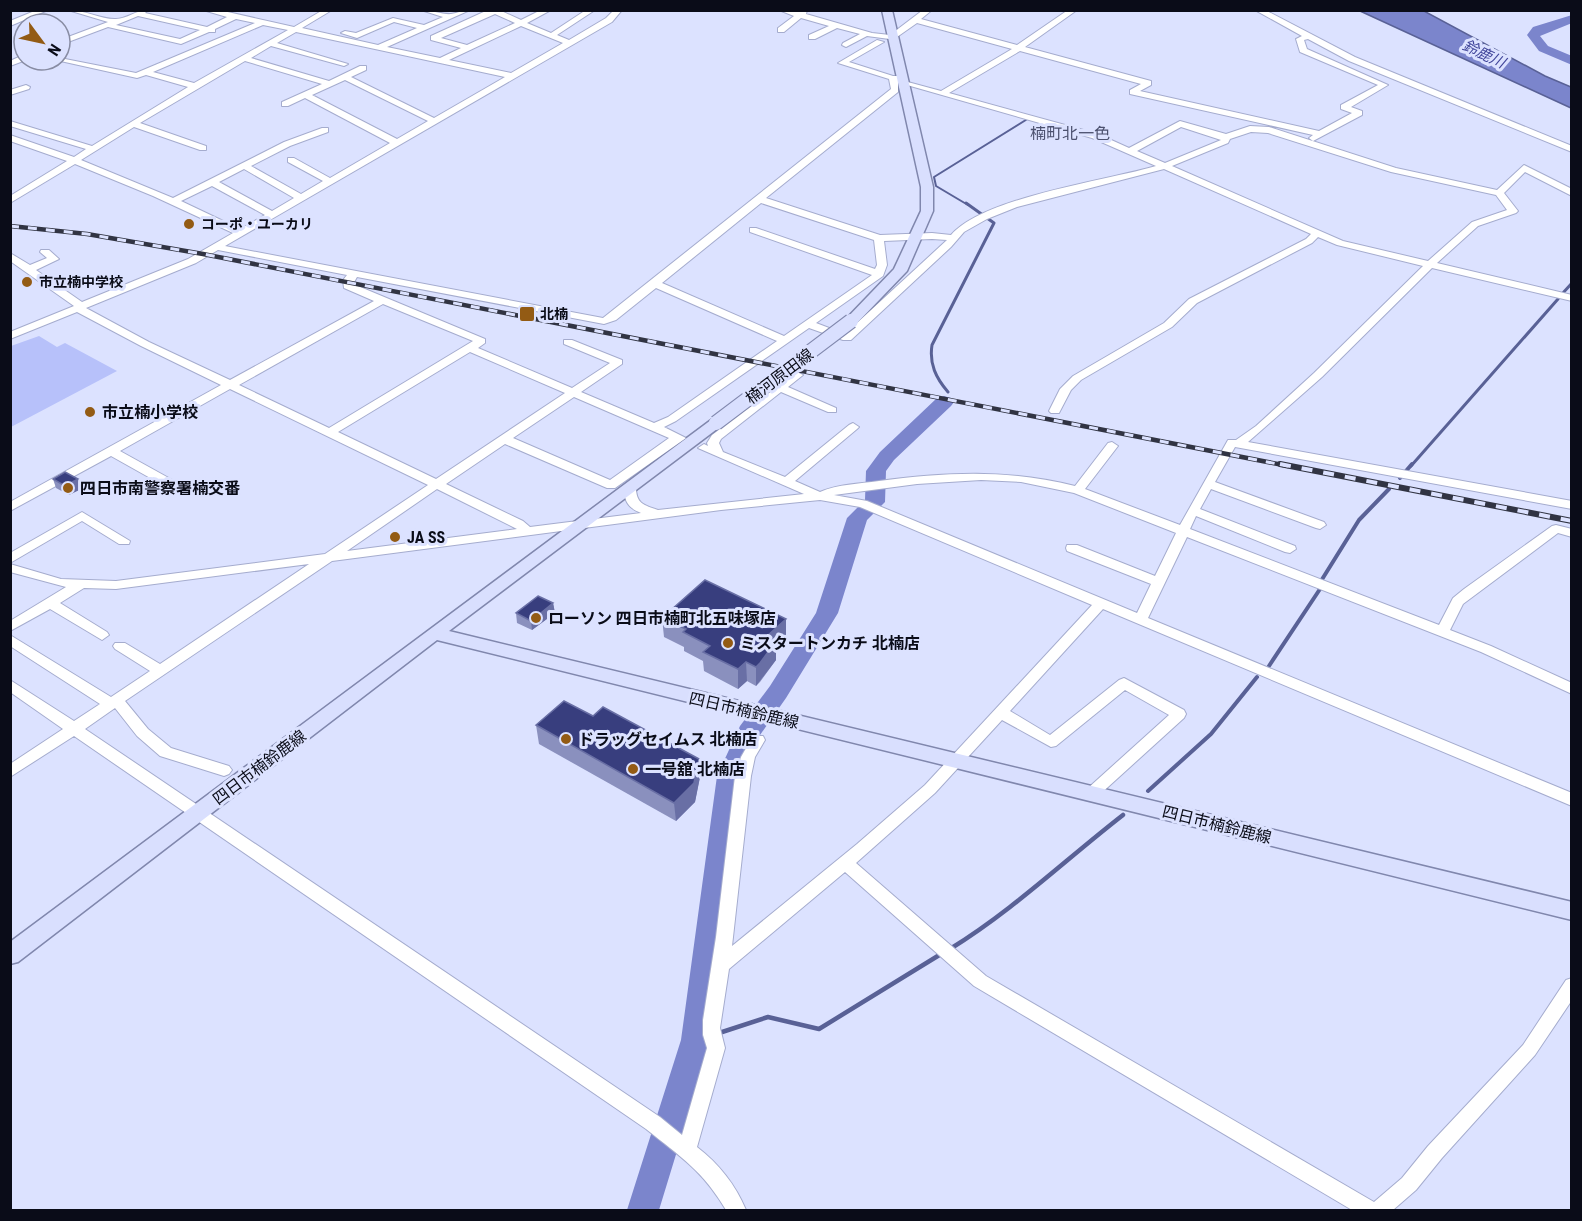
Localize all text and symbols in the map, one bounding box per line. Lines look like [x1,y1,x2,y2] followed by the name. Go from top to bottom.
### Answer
[12,12,72,72] north arrow
[1460,36,1510,73] water label: 鈴鹿川
[44,41,65,59] text: N
[1030,124,1110,143] district label: 楠町北一色
[201,216,313,232] place label: コーポ・ユーカリ
[182,217,196,231] marker: コーポ・ユーカリ
[39,274,123,290] place label: 市立楠中学校
[20,275,34,289] marker: 市立楠中学校
[518,305,536,323] marker: 北楠
[540,306,568,322] place label: 北楠
[742,345,817,408] street label: 楠河原田線
[102,403,198,422] place label: 市立楠小学校
[83,405,97,419] marker: 市立楠小学校
[80,479,240,498] place label: 四日市南警察署楠交番
[61,481,75,495] marker: 四日市南警察署楠交番
[407,528,446,547] place label: JA SS
[388,530,402,544] marker: JA SS
[548,609,776,628] place label: ローソン 四日市楠町北五味塚店
[529,611,543,625] marker: ローソン 四日市楠町北五味塚店
[740,634,920,653] place label: ミスタートンカチ 北楠店
[721,636,735,650] marker: ミスタートンカチ 北楠店
[687,689,801,732] street label: 四日市楠鈴鹿線
[209,726,310,809] street label: 四日市楠鈴鹿線
[578,730,757,749] place label: ドラッグセイムス 北楠店
[559,732,573,746] marker: ドラッグセイムス 北楠店
[645,760,745,779] place label: 一号舘 北楠店
[626,762,640,776] marker: 一号舘 北楠店
[1160,802,1274,847] street label: 四日市楠鈴鹿線

